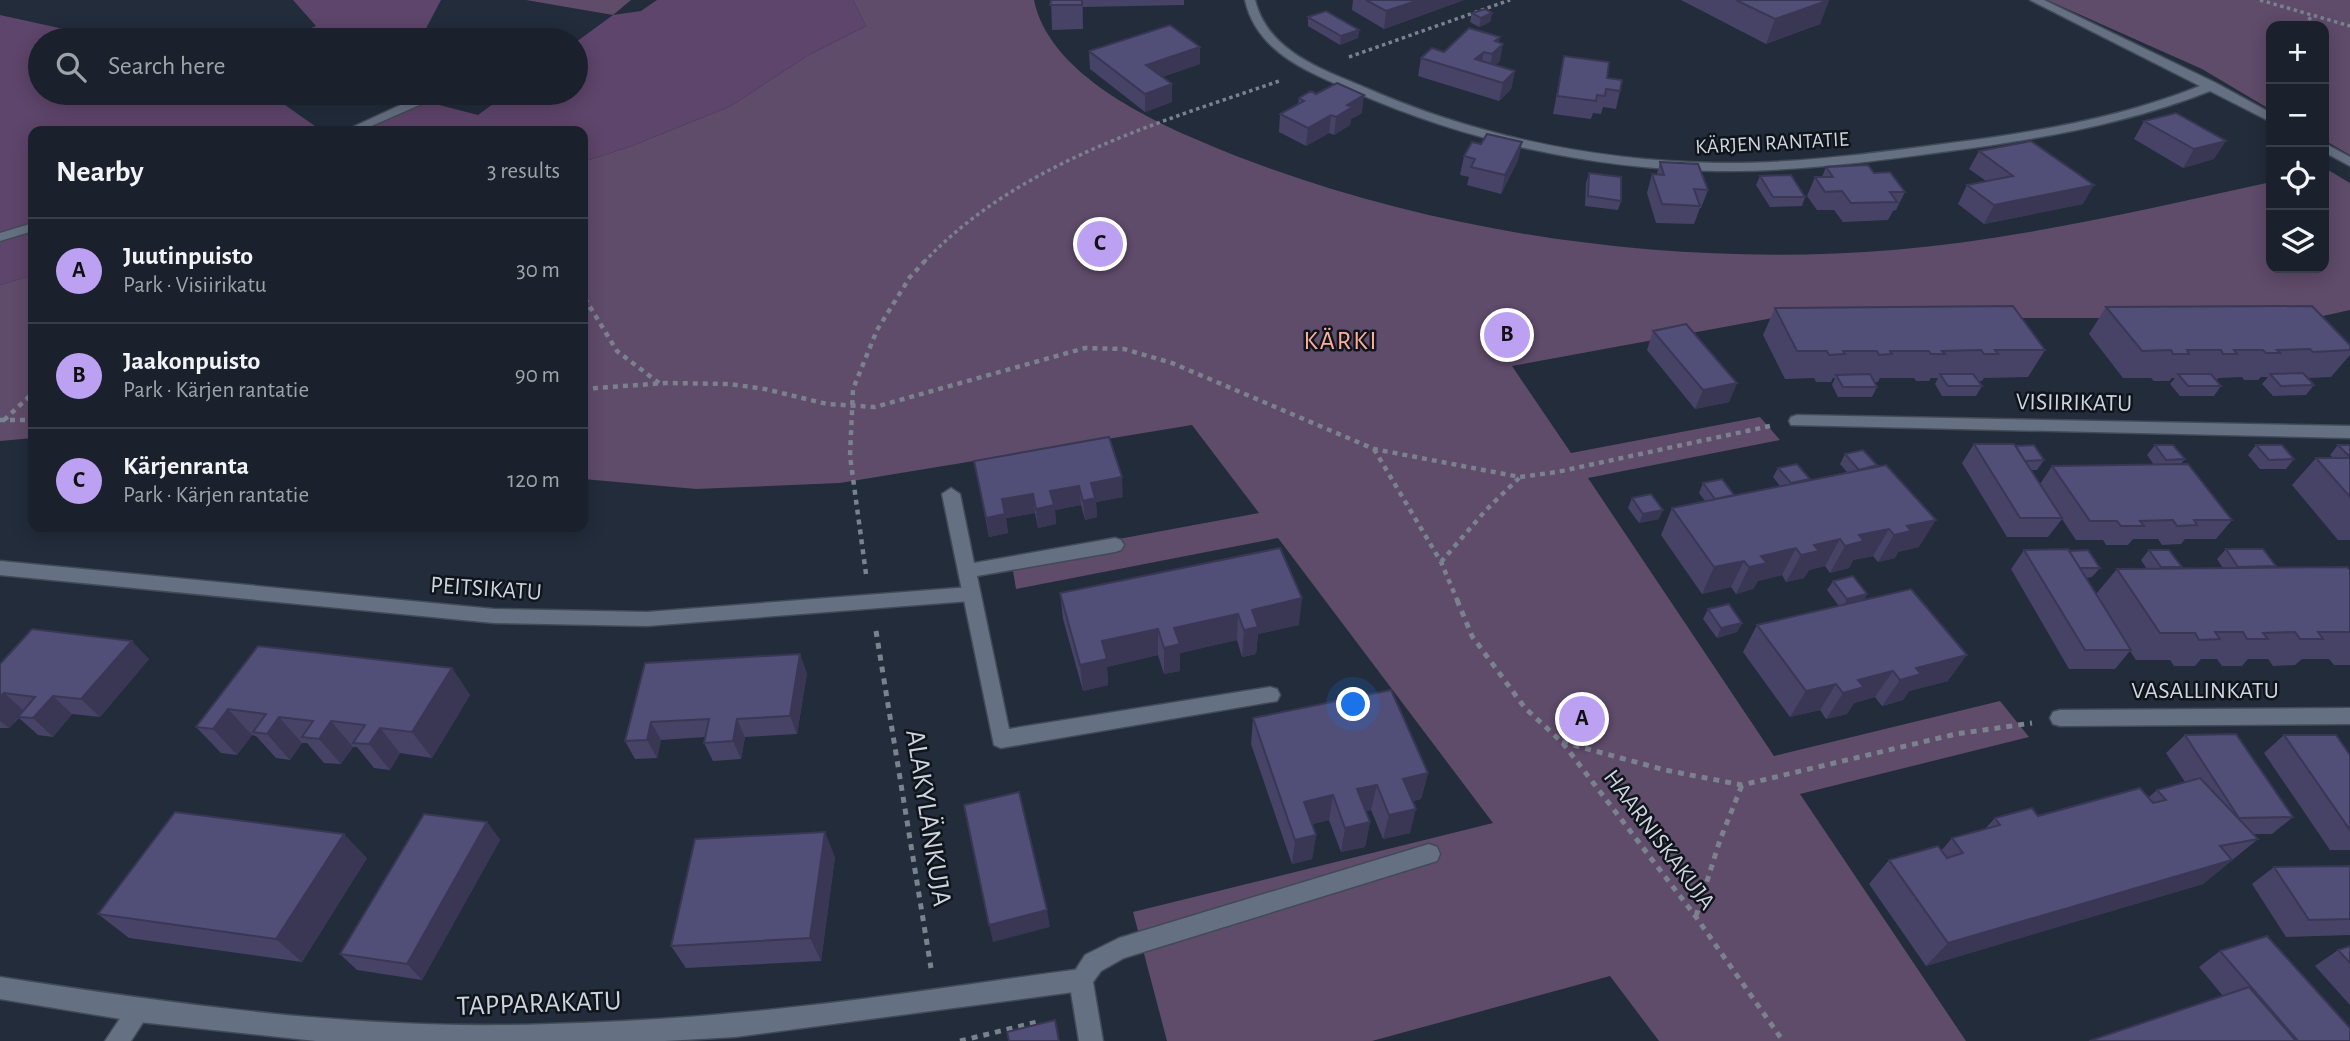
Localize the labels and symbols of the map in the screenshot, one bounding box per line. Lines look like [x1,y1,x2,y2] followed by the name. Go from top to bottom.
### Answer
[1695,127,1849,158] street label: KÄRJEN RANTATIE
[1077,218,1123,270] pin: C
[1484,309,1530,361] pin: B
[1304,327,1378,354] district label: KÄRKI
[2016,390,2132,416] street label: VISIIRIKATU
[429,573,543,605] street label: PEITSIKATU
[2131,679,2279,703] street label: VASALLINKATU
[1336,687,1370,721] your location
[1559,693,1605,745] pin: A
[900,727,958,908] street label: ALAKYLÄNKUJA
[1599,766,1719,914] street label: HAARNISKAKUJA
[456,987,622,1021] street label: TAPPARAKATU

